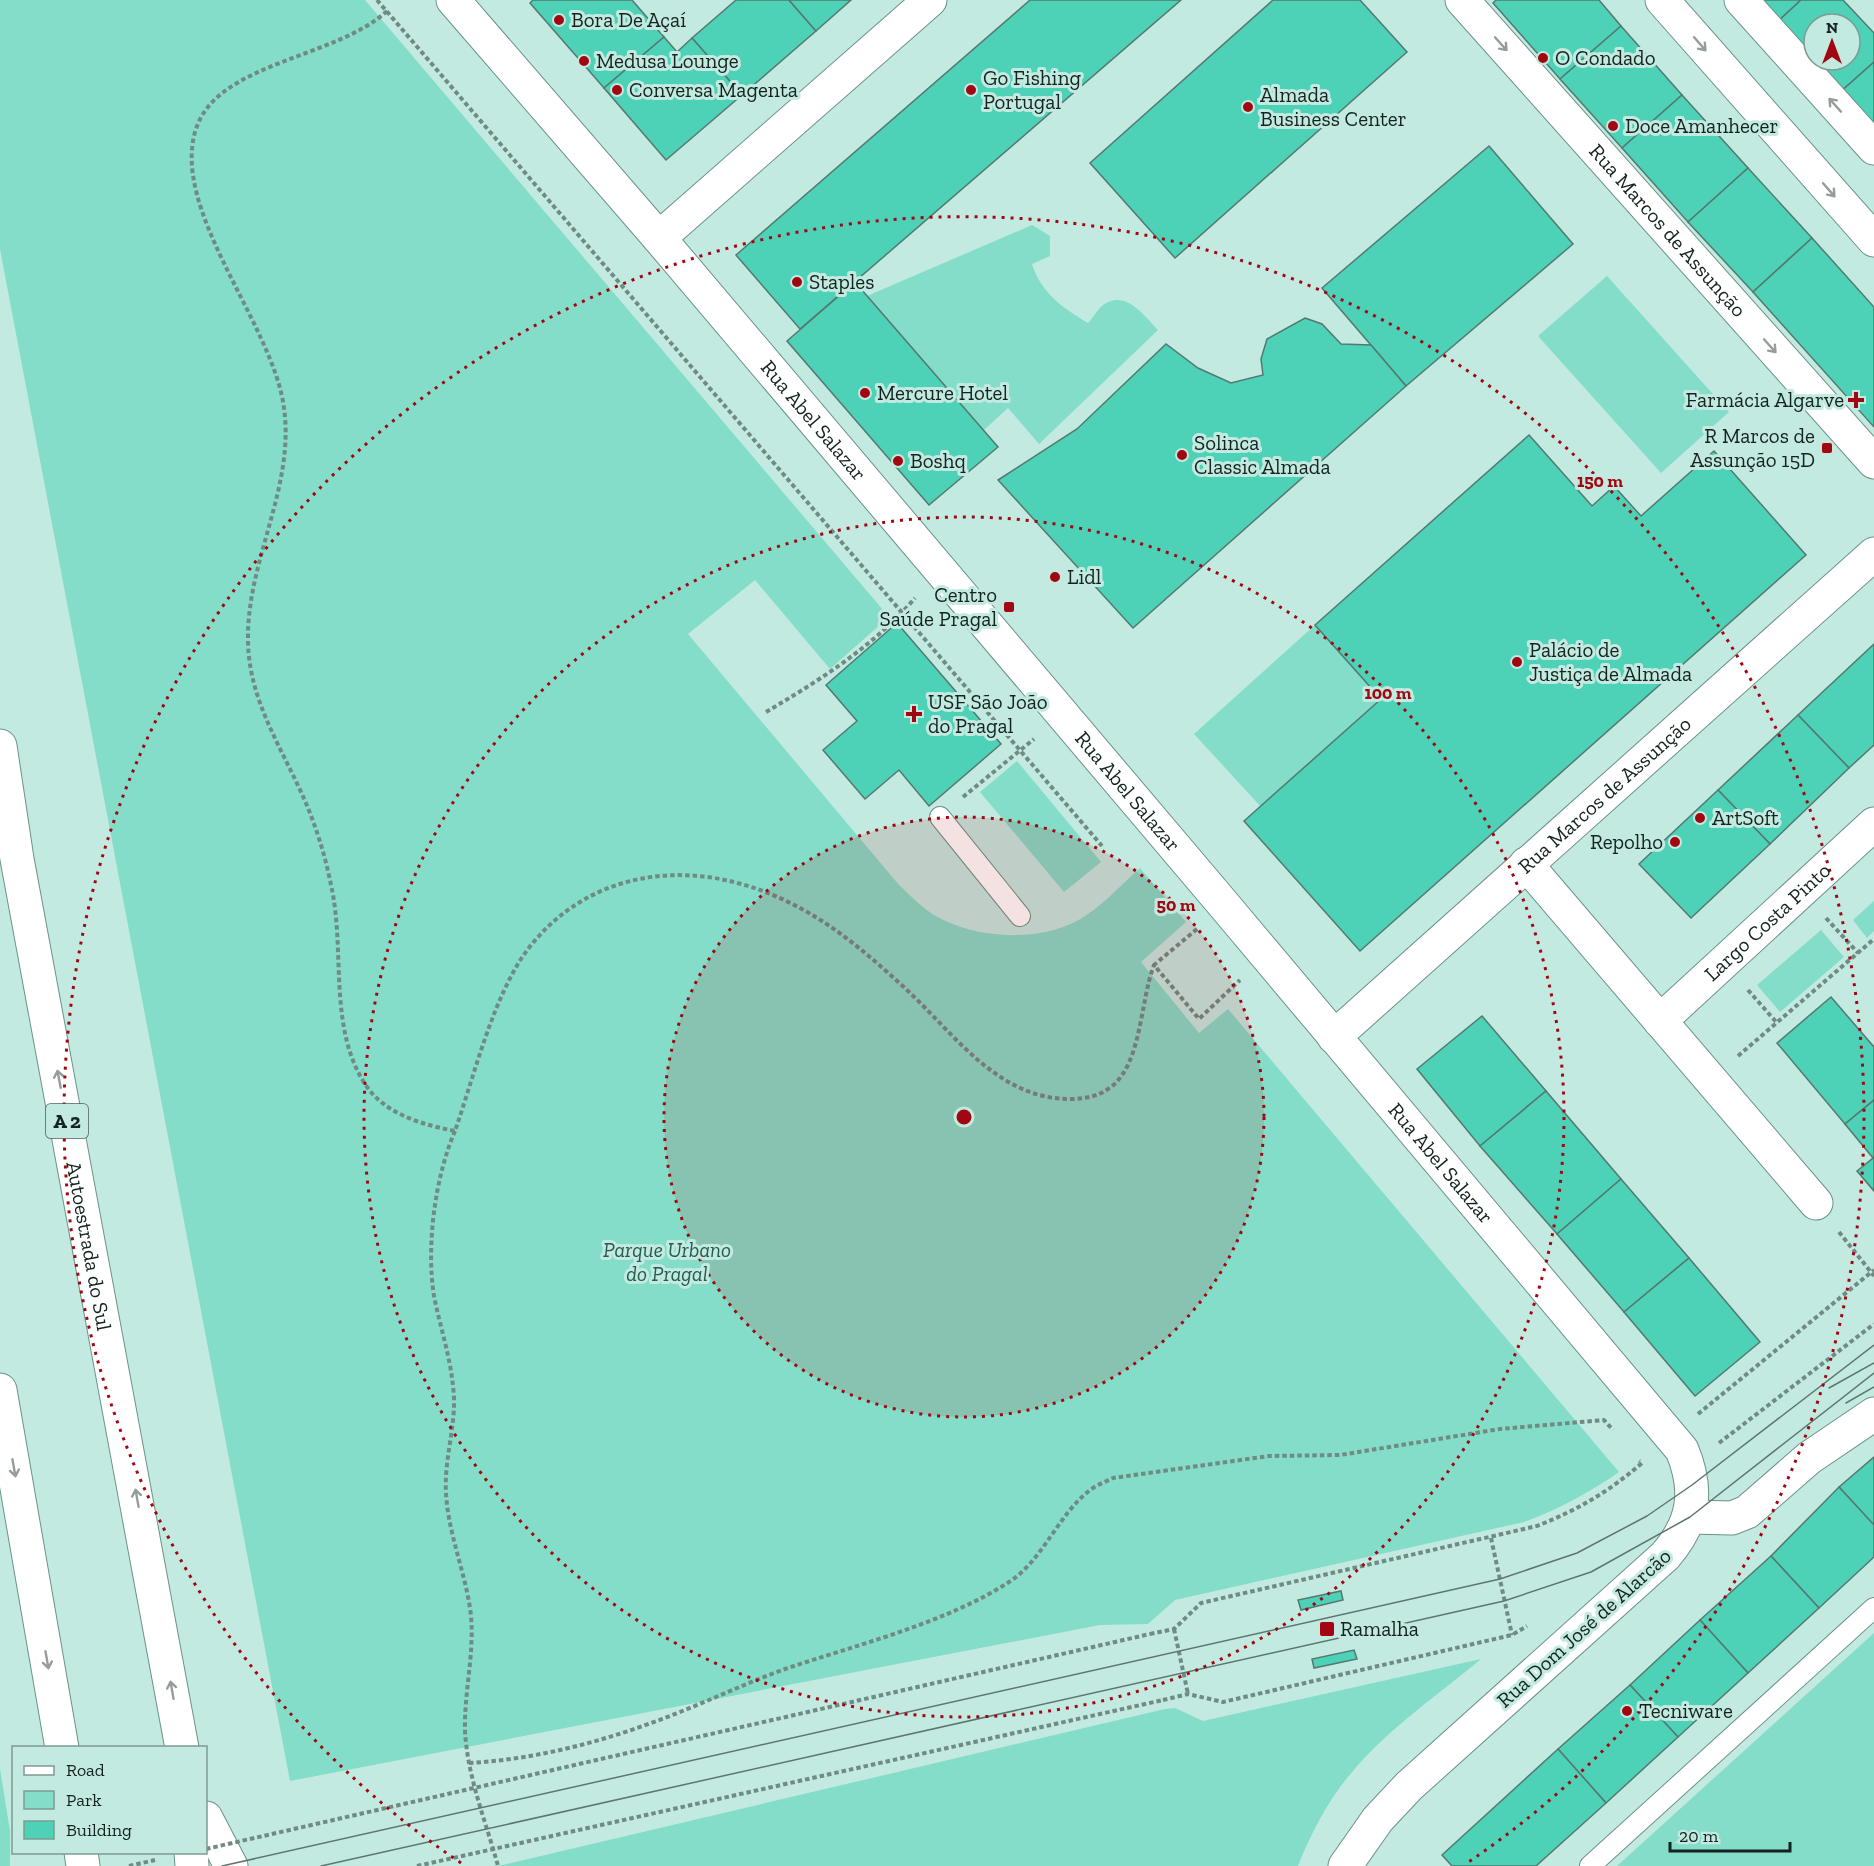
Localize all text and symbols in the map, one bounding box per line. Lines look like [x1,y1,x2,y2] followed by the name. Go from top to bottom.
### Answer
[571,7,686,32] place label: Bora De Açaí
[1802,12,1862,72] north arrow
[552,13,566,27] marker: Bora De Açaí
[1826,18,1838,37] text: N
[1494,36,1508,51] one-way arrow
[1693,36,1707,51] one-way arrow
[1555,45,1655,70] place label: O Condado
[596,48,739,73] place label: Medusa Lounge
[1536,51,1550,65] marker: O Condado
[577,54,591,68] marker: Medusa Lounge
[983,65,1082,114] place label: Go Fishing Portugal
[629,77,798,102] place label: Conversa Magenta
[1260,82,1407,131] place label: Almada Business Center
[610,83,624,97] marker: Conversa Magenta
[964,83,978,97] marker: Go Fishing Portugal
[1828,97,1842,112] one-way arrow
[1241,100,1255,114] marker: Almada Business Center
[1625,113,1778,138] place label: Doce Amanhecer
[1606,119,1620,133] marker: Doce Amanhecer
[1584,139,1752,322] street label: Rua Marcos de Assunção
[1823,182,1836,198] one-way arrow
[809,269,874,294] place label: Staples
[790,275,804,289] marker: Staples
[1763,338,1777,353] one-way arrow
[756,355,872,486] street label: Rua Abel Salazar
[877,380,1008,405] place label: Mercure Hotel
[858,386,872,400] marker: Mercure Hotel
[1686,387,1844,412] place label: Farmácia Algarve
[1849,393,1863,407] marker: Farmácia Algarve
[1690,423,1815,472] place label: R Marcos de Assunção 15D
[1194,430,1331,479] place label: Solinca Classic Almada
[1820,441,1834,455] marker: R Marcos de Assunção 15D
[910,448,966,473] place label: Boshq
[1175,448,1189,462] marker: Solinca Classic Almada
[891,454,905,468] marker: Boshq
[1577,470,1623,492] text: 150 m
[1067,564,1102,589] place label: Lidl
[1048,570,1062,584] marker: Lidl
[879,582,997,631] place label: Centro Saúde Pragal
[1002,600,1016,614] marker: Centro Saúde Pragal
[1529,637,1692,686] place label: Palácio de Justiça de Almada
[1510,655,1524,669] marker: Palácio de Justiça de Almada
[1364,682,1412,704] text: 100 m
[928,689,1048,738] place label: USF São João do Pragal
[905,705,923,723] marker: USF São João do Pragal
[1513,711,1696,878] street label: Rua Marcos de Assunção
[1070,726,1186,856] street label: Rua Abel Salazar
[1712,805,1779,830] place label: ArtSoft
[1693,811,1707,825] marker: ArtSoft
[1590,829,1663,854] place label: Repolho
[1668,835,1682,849] marker: Repolho
[1699,858,1835,986] street label: Largo Costa Pinto
[1157,894,1196,916] text: 50 m
[53,1069,64,1089] one-way arrow
[1383,1097,1499,1228] street label: Rua Abel Salazar
[46,1104,88,1138] road number: A 2
[954,1107,974,1127] centre of rings
[61,1159,117,1333] street label: Autoestrada do Sul
[603,1237,731,1286] park label: Parque Urbano do Pragal
[8,1458,19,1477] one-way arrow
[131,1489,142,1508] one-way arrow
[1491,1543,1676,1712] street label: Rua Dom José de Alarcão
[1340,1616,1419,1641] place label: Ramalha
[1318,1620,1336,1638] marker: Ramalha
[42,1650,53,1670] one-way arrow
[166,1681,177,1700] one-way arrow
[1639,1698,1733,1723] place label: Tecniware
[1620,1704,1634,1718] marker: Tecniware
[12,1746,207,1854] legend
[66,1759,105,1781] text: Road
[66,1789,102,1811] text: Park
[1670,1815,1790,1853] scale bar
[66,1819,132,1841] text: Building
[1679,1825,1719,1847] text: 20 m

